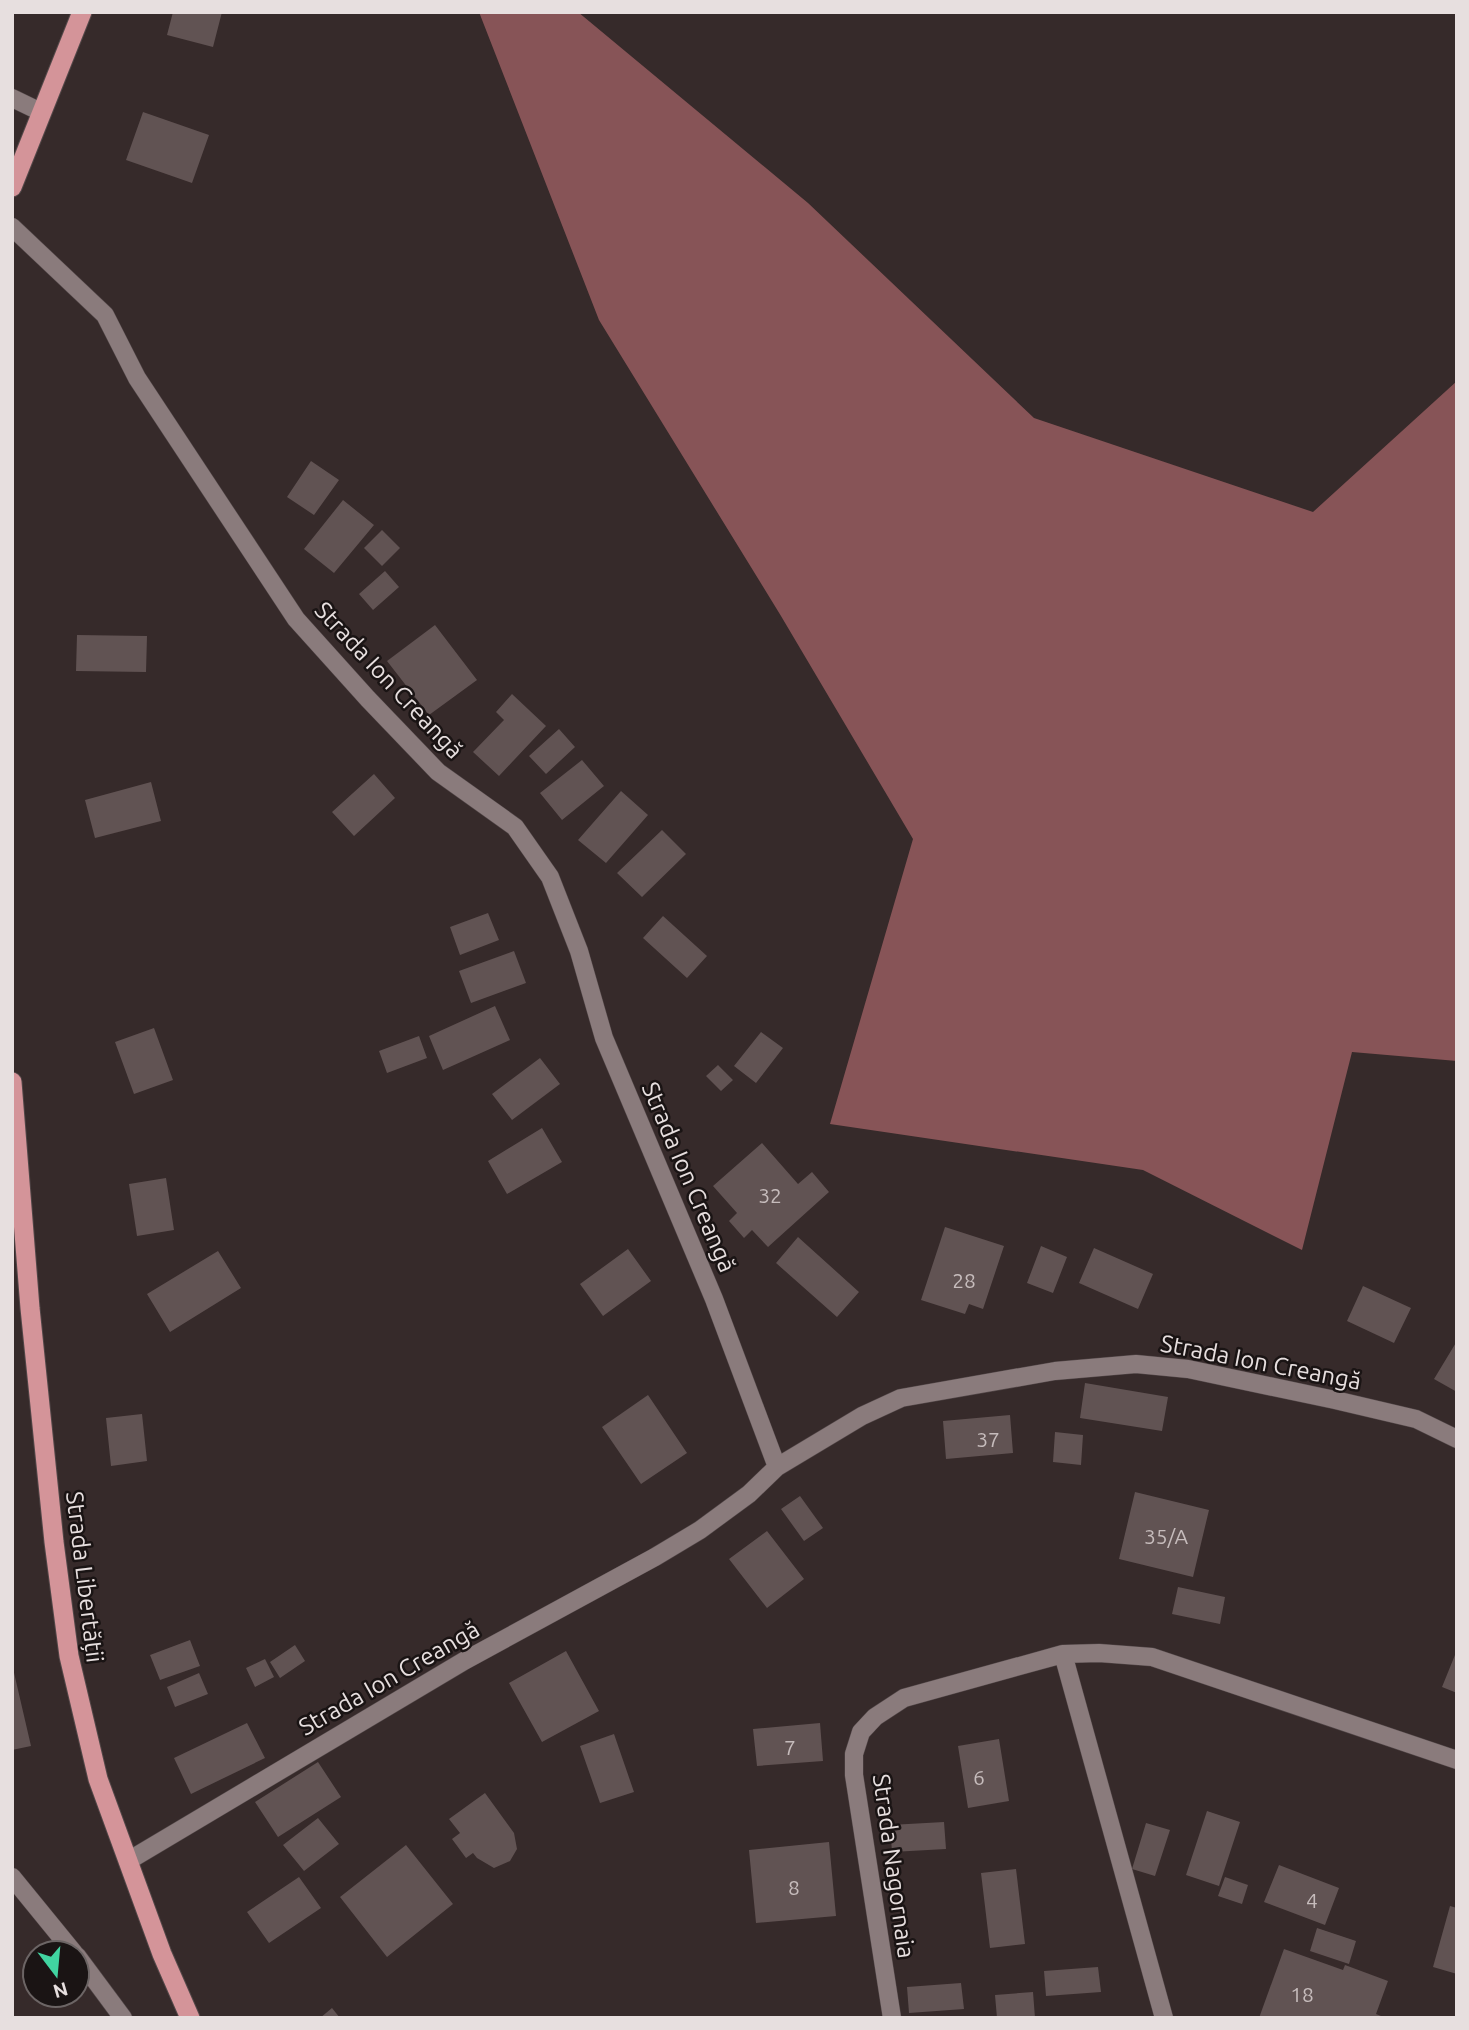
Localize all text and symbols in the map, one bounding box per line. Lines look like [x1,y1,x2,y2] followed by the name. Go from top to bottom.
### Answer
[310,596,468,764] street label: Strada Ion Creangă
[637,1078,741,1276] street label: Strada Ion Creangă
[758,1183,782,1207] house number: 32
[952,1268,976,1292] house number: 28
[1158,1329,1364,1395] street label: Strada Ion Creangă
[976,1427,1000,1451] house number: 37
[61,1490,109,1664] street label: Strada Libertății
[1144,1524,1188,1548] house number: 35/A
[294,1615,484,1741] street label: Strada Ion Creangă
[784,1735,796,1759] house number: 7
[973,1765,985,1789] house number: 6
[868,1772,920,1960] street label: Strada Nagornaia
[788,1875,800,1899] house number: 8
[1306,1888,1318,1912] house number: 4
[21,1939,91,2009] north arrow
[51,1978,71,2003] text: N
[1290,1982,1314,2006] house number: 18

